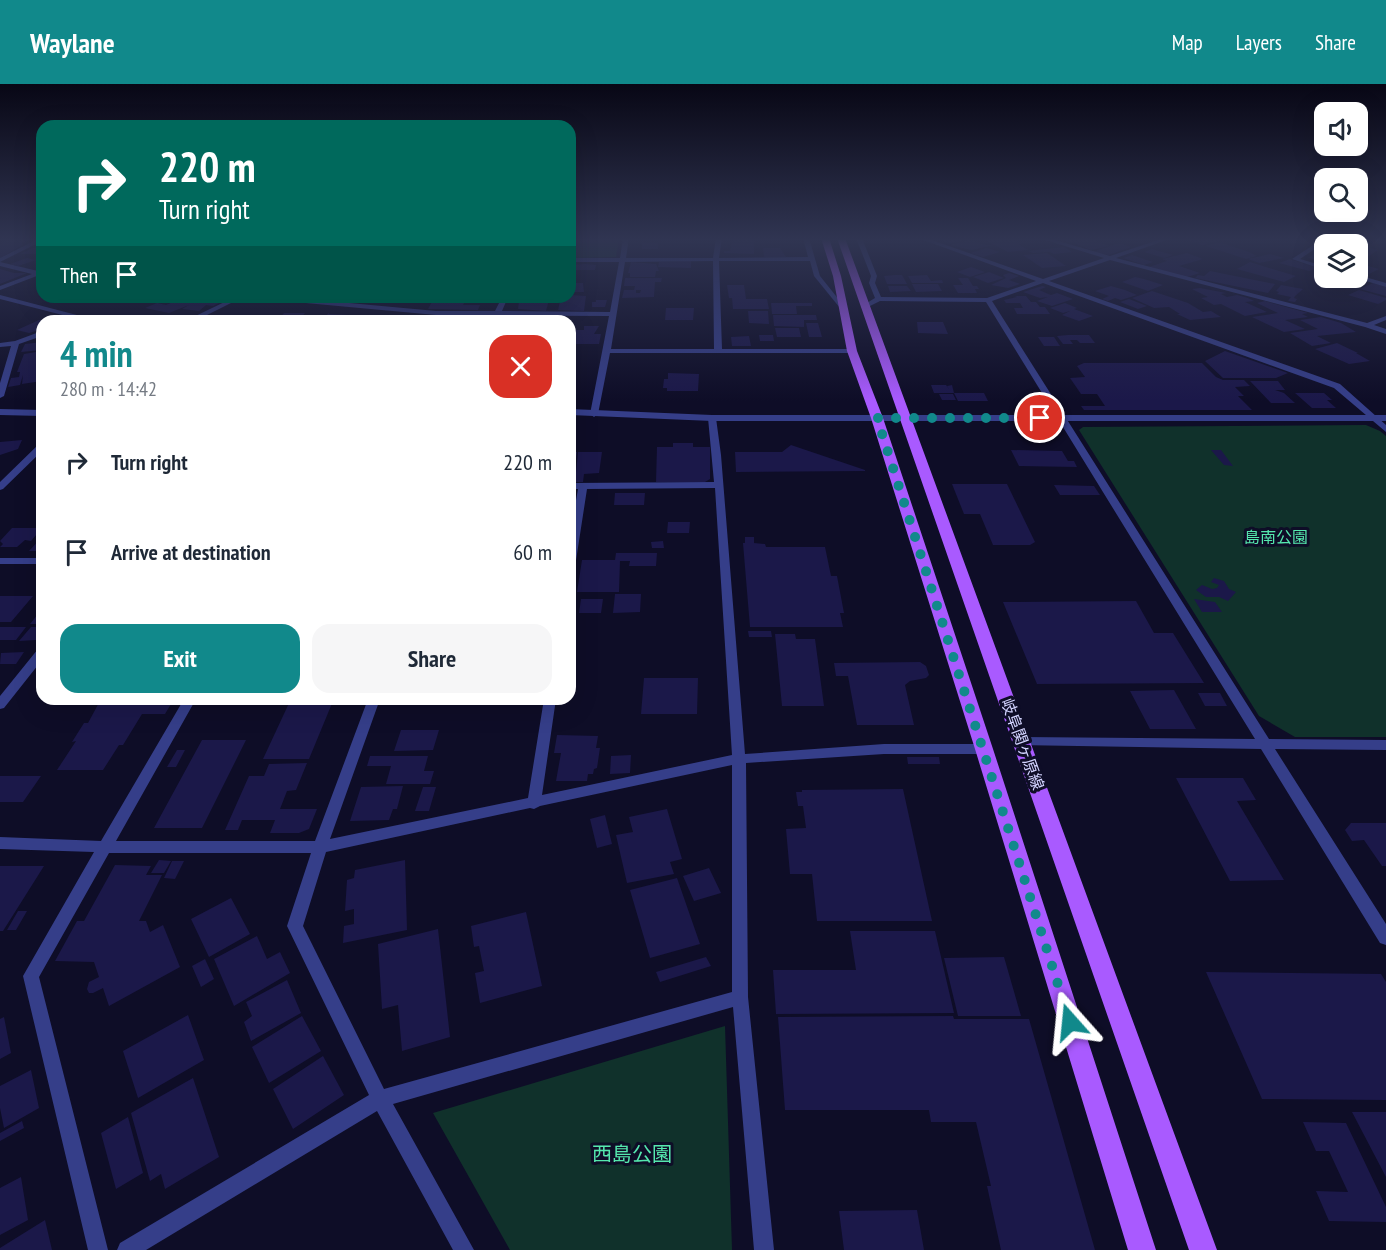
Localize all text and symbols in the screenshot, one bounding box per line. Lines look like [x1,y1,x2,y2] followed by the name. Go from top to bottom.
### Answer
[30,24,115,61] text: Waylane
[1172,29,1203,56] text: Map
[1236,29,1282,56] text: Layers
[1315,29,1356,56] text: Share
[1314,102,1368,288] map controls
[1314,102,1368,156] button: sound
[159,139,256,194] text: 220 m
[60,144,138,222] icon: right
[1314,168,1368,222] button: search
[159,192,250,226] text: Turn right
[1314,234,1368,288] button: layers
[110,258,143,291] icon: arrive
[60,261,98,289] text: Then
[60,330,133,377] text: 4 min
[489,335,552,398] button: close
[60,376,157,402] text: 280 m · 14:42
[1014,392,1065,443] pin
[1023,401,1056,434] icon: arrive
[60,446,93,479] icon: right
[111,448,188,476] text: Turn right
[503,448,552,476] text: 220 m
[1244,527,1308,547] park label: 島南公園
[60,536,93,569] icon: arrive
[111,538,271,566] text: Arrive at destination
[513,538,552,566] text: 60 m
[60,624,300,693] button: Exit
[312,624,552,693] button: Share
[997,695,1049,793] street label: 岐阜関ヶ原線
[1038,990,1102,1054] position arrow
[592,1141,672,1167] park label: 西島公園

